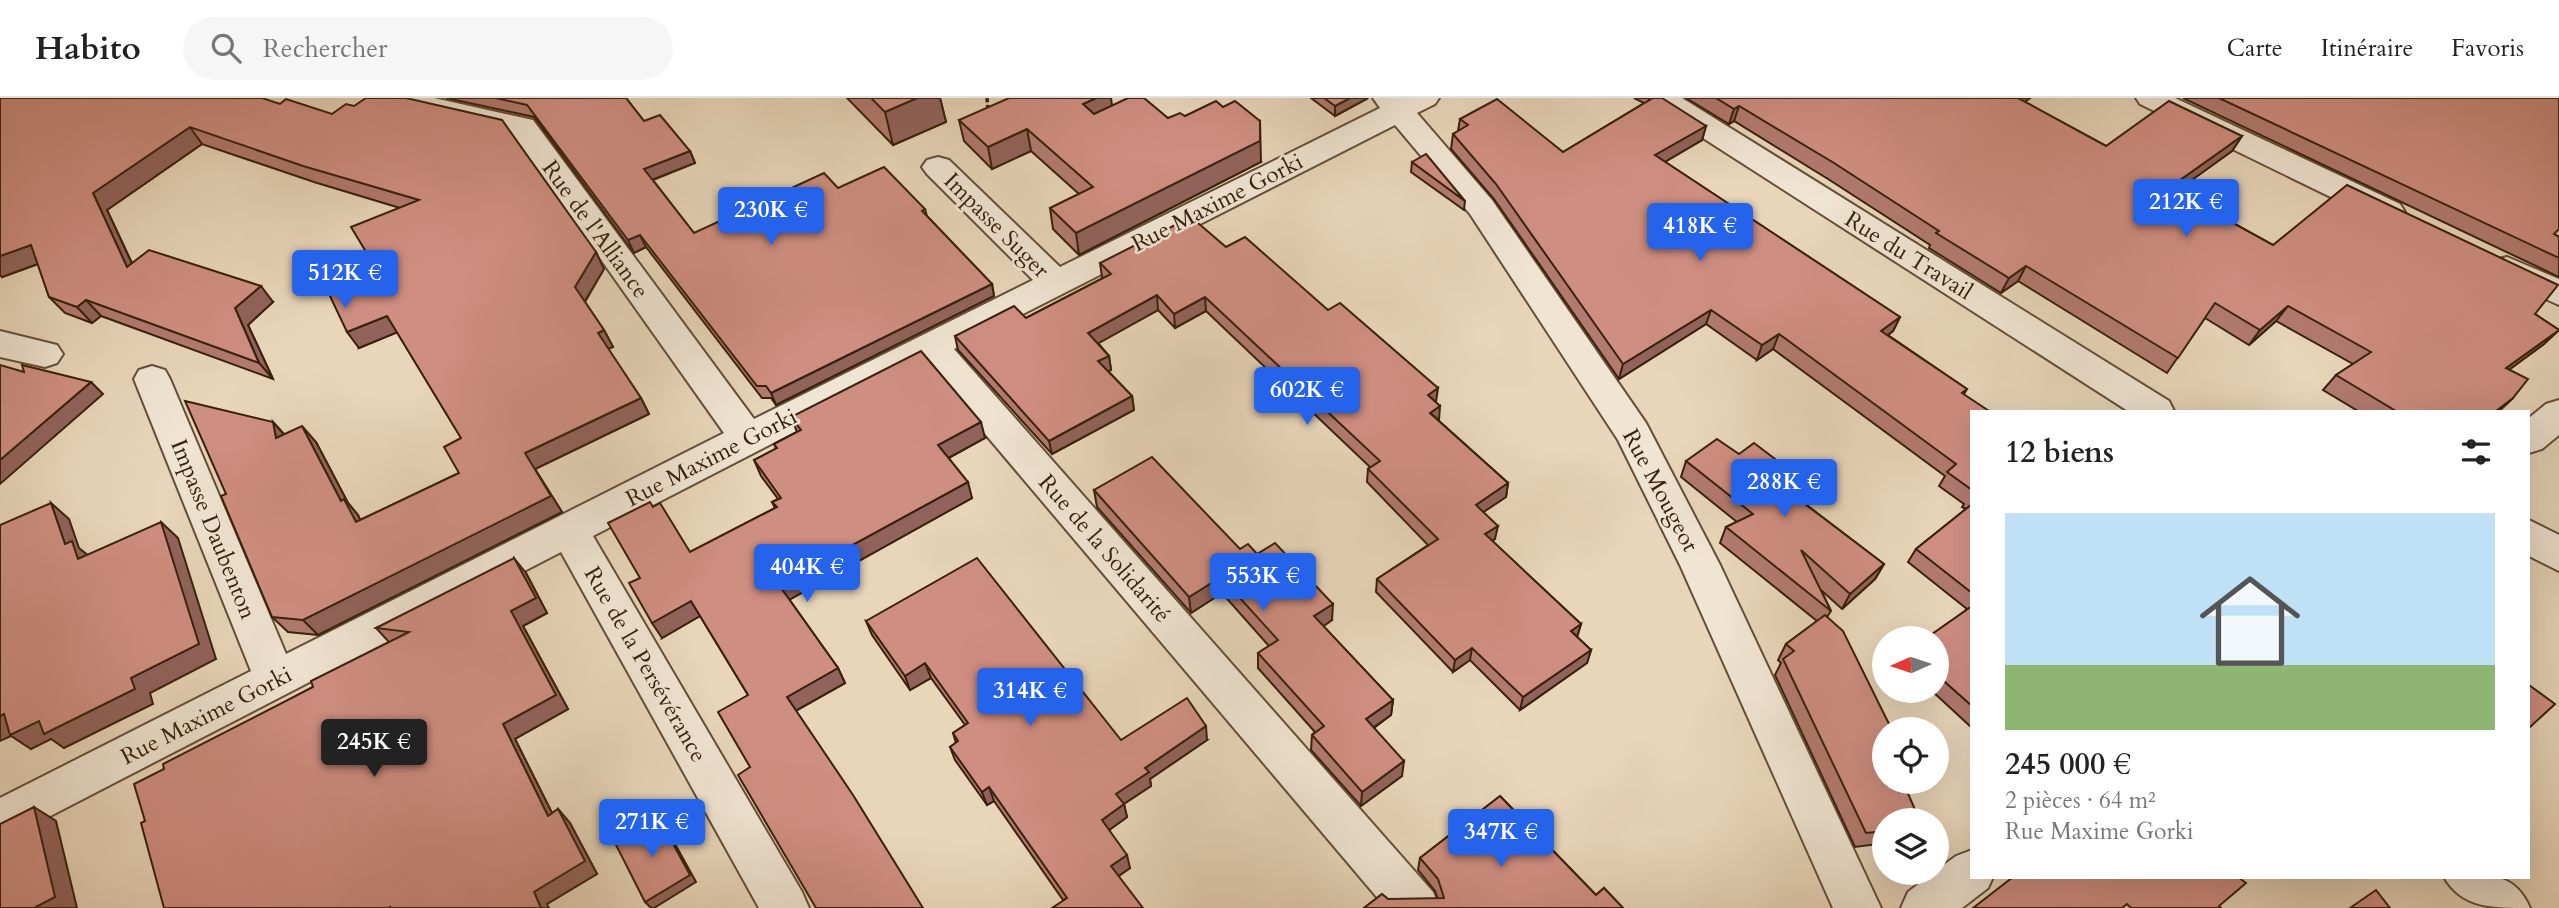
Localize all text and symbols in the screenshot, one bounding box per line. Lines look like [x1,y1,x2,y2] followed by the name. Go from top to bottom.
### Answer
[183,17,673,80] search box
[35,26,141,71] text: Habito
[207,29,245,67] icon: search
[263,31,387,66] text: Rechercher
[2227,32,2283,65] text: Carte
[2321,32,2413,65] text: Itinéraire
[2451,32,2524,65] text: Favoris
[1126,146,1308,259] street label: Rue Maxime Gorki
[535,154,656,305] street label: Rue de l'Alliance
[937,166,1057,285] street label: Impasse Suger
[2129,180,2243,239] pin: 212K €
[2149,186,2223,217] text: 212K €
[714,188,828,247] pin: 230K €
[734,194,808,225] text: 230K €
[1643,204,1757,263] pin: 418K €
[1839,204,1979,307] street label: Rue du Travail
[1663,210,1737,241] text: 418K €
[288,250,402,310] pin: 512K €
[308,257,382,288] text: 512K €
[1250,368,1364,427] pin: 602K €
[1270,374,1344,405] text: 602K €
[620,401,802,514] street label: Rue Maxime Gorki
[1615,423,1706,557] street label: Rue Mougeot
[2005,432,2114,473] text: 12 biens
[2457,433,2495,471] icon: filters
[163,435,264,624] street label: Impasse Daubenton
[1727,460,1841,519] pin: 288K €
[1747,466,1821,497] text: 288K €
[1032,468,1178,629] street label: Rue de la Solidarité
[750,545,864,604] pin: 404K €
[770,551,844,582] text: 404K €
[1206,554,1320,613] pin: 553K €
[2187,558,2313,684] icon: home
[1226,560,1300,591] text: 553K €
[577,561,714,768] street label: Rue de la Persévérance
[1872,626,1950,704] north arrow
[1872,626,1949,885] map controls
[115,659,297,772] street label: Rue Maxime Gorki
[973,668,1087,728] pin: 314K €
[993,675,1067,706] text: 314K €
[1872,717,1949,794] button: locate
[317,720,431,779] pin: 245K €
[337,726,411,757] text: 245K €
[2005,744,2131,785] text: 245 000 €
[2005,785,2156,816] text: 2 pièces · 64 m²
[595,800,709,859] pin: 271K €
[615,806,689,837] text: 271K €
[1872,808,1949,885] button: layers
[1444,810,1558,869] pin: 347K €
[1464,816,1538,847] text: 347K €
[2005,816,2194,847] text: Rue Maxime Gorki

